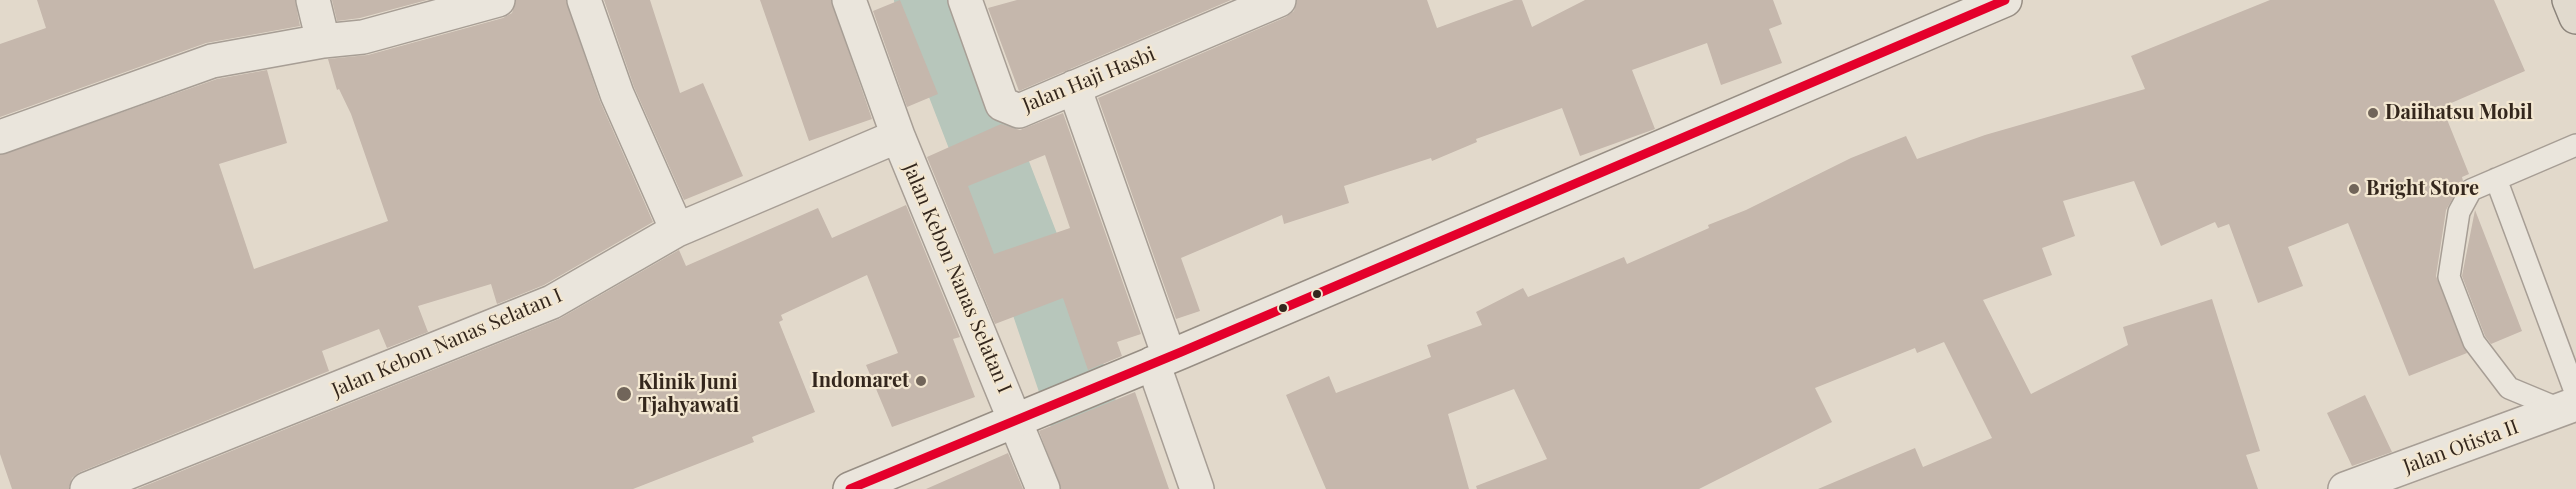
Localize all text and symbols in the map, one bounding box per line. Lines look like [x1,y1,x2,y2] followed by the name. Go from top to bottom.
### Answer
[1019,42,1159,118] street label: Jalan Haji Hasbi
[2385,101,2533,125] place label: Daiihatsu Mobil
[2366,106,2380,120] marker: Daiihatsu Mobil
[898,159,1016,397] street label: Jalan Kebon Nanas Selatan I
[2366,177,2479,201] place label: Bright Store
[2347,182,2361,196] marker: Bright Store
[328,284,566,402] street label: Jalan Kebon Nanas Selatan I
[1311,288,1323,300] unlabelled marker
[1277,302,1289,314] unlabelled marker
[811,369,909,393] place label: Indomaret
[638,371,739,418] place label: Klinik Juni Tjahyawati
[914,374,928,388] marker: Indomaret
[615,385,633,403] marker: Klinik Juni Tjahyawati
[2400,415,2522,479] street label: Jalan Otista II

